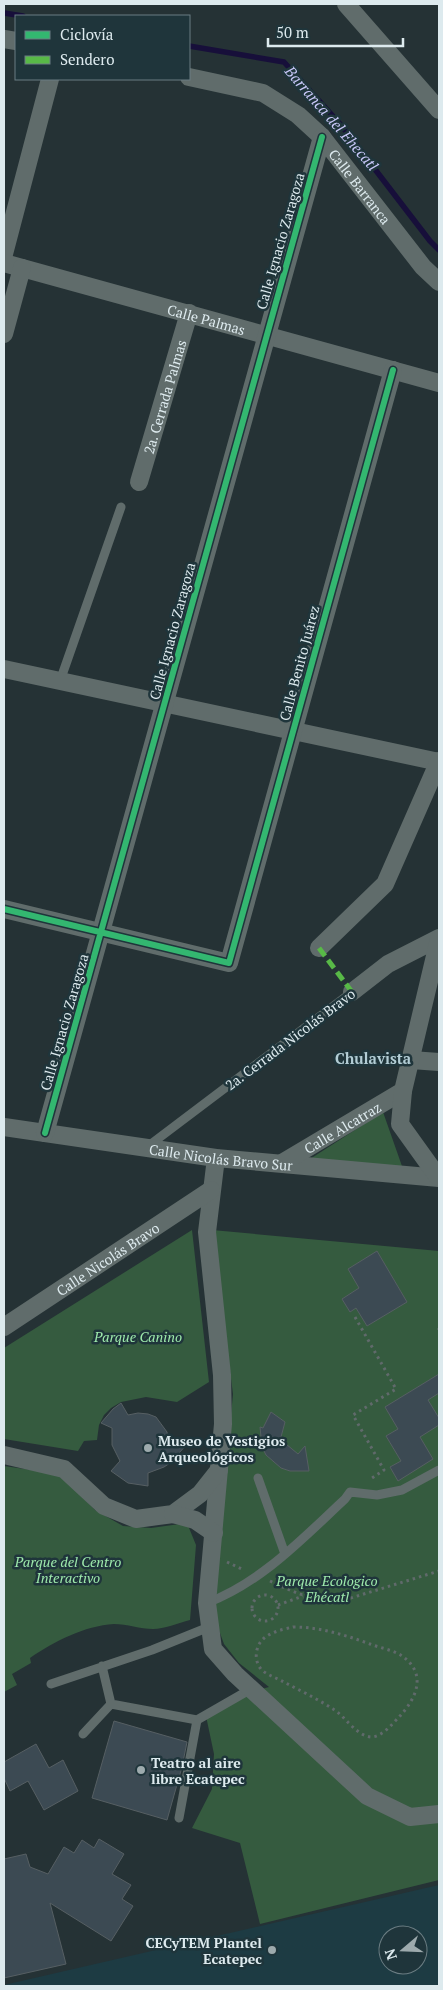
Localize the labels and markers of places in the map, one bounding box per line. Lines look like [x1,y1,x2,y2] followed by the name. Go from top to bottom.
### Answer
[158,1431,285,1466] place label: Museo de Vestigios Arqueológicos
[142,1442,154,1454] marker: Museo de Vestigios Arqueológicos
[151,1753,245,1788] place label: Teatro al aire libre Ecatepec
[135,1764,147,1776] marker: Teatro al aire libre Ecatepec
[145,1933,262,1968] place label: CECyTEM Plantel Ecatepec
[266,1944,278,1956] marker: CECyTEM Plantel Ecatepec

